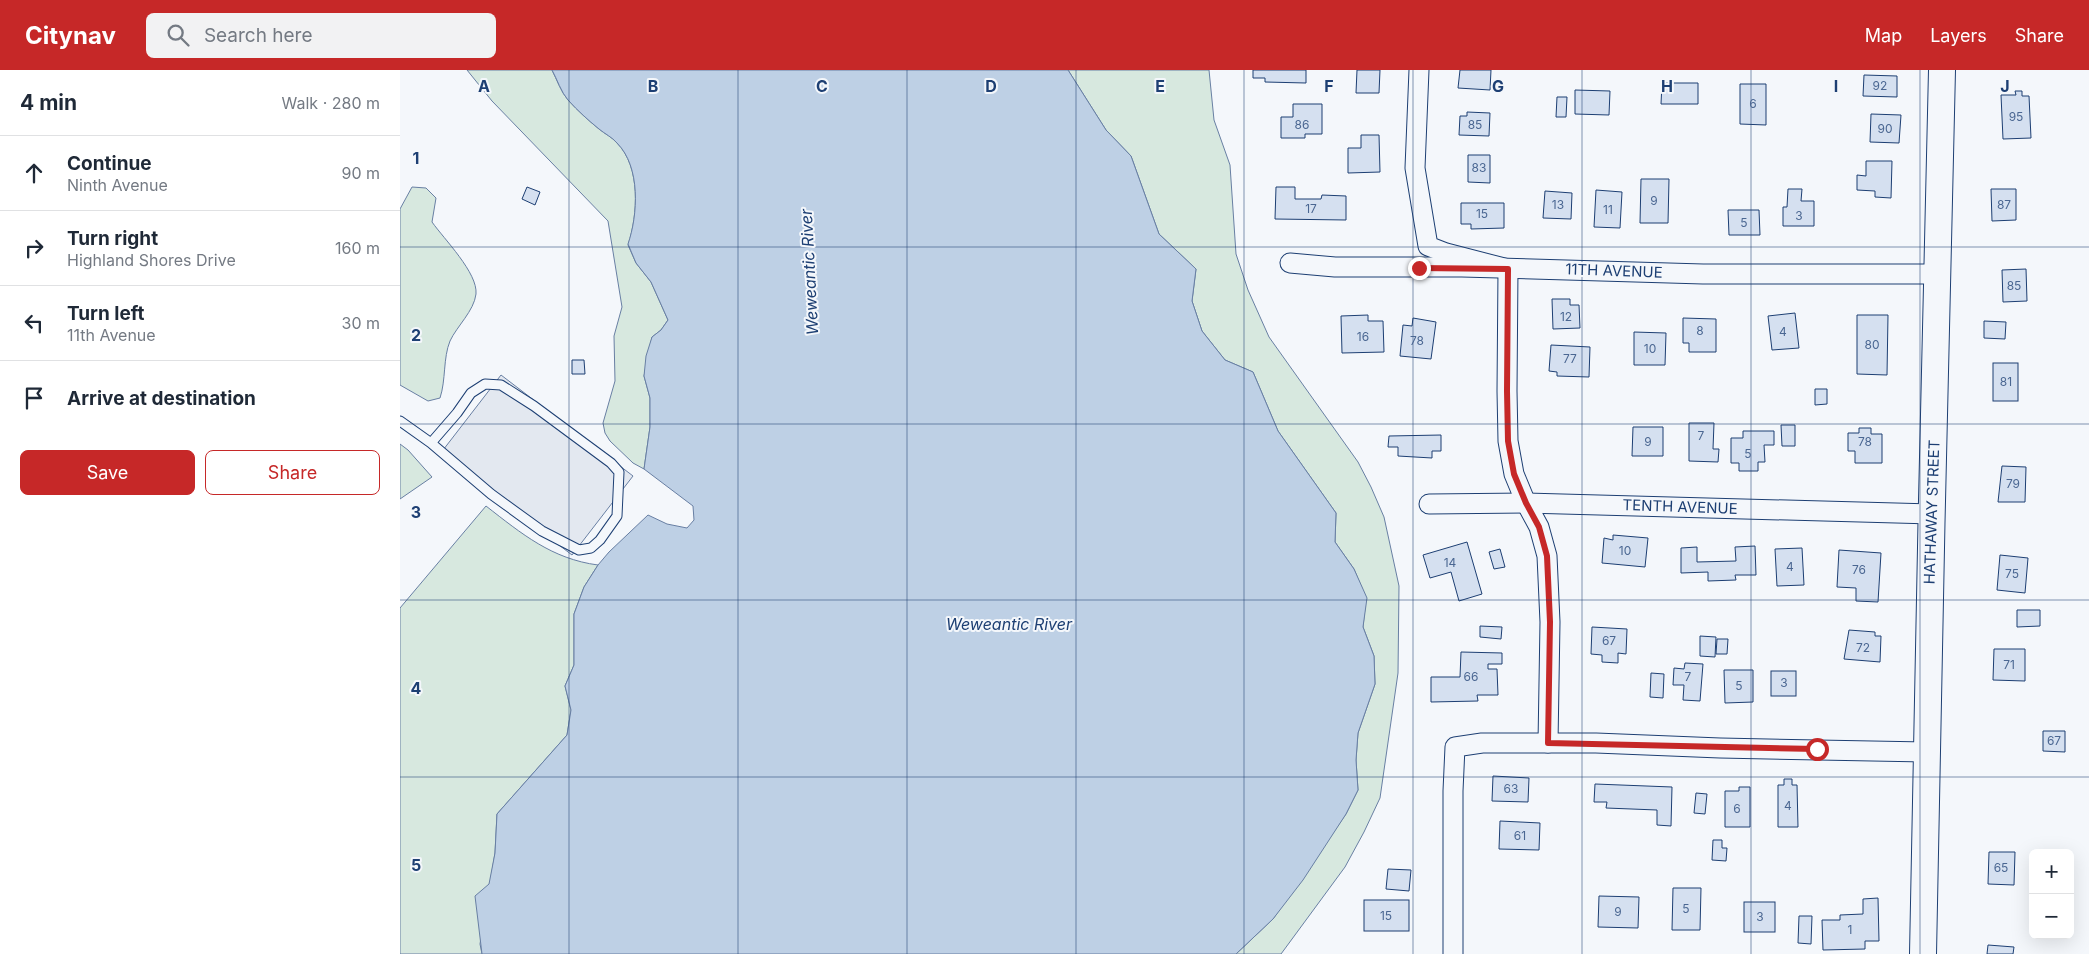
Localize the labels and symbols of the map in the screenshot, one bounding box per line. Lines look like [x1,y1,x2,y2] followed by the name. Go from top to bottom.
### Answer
[478,76,490,96] text: A
[648,76,658,96] text: B
[816,76,828,96] text: C
[985,76,997,96] text: D
[1155,76,1165,96] text: E
[1324,76,1334,96] text: F
[1492,76,1504,96] text: G
[1661,76,1673,96] text: H
[1834,76,1838,96] text: I
[2000,76,2010,96] text: J
[1873,78,1887,93] house number: 92
[1749,96,1757,111] house number: 6
[2009,109,2023,124] house number: 95
[1295,117,1309,132] house number: 86
[1468,117,1482,132] house number: 85
[1877,121,1893,136] house number: 90
[413,148,419,168] text: 1
[1472,160,1486,175] house number: 83
[1650,193,1658,208] house number: 9
[1552,197,1564,212] house number: 13
[1997,197,2011,212] house number: 87
[1305,201,1317,216] house number: 17
[1603,202,1613,217] house number: 11
[1476,206,1488,221] house number: 15
[796,208,822,335] water label: Weweantic River
[1795,208,1803,223] house number: 3
[1740,215,1748,230] house number: 5
[1408,257,1431,280] route end
[1565,259,1663,282] street label: 11TH AVENUE
[2007,278,2021,293] house number: 85
[1560,309,1572,324] house number: 12
[1696,323,1704,338] house number: 8
[1779,324,1787,339] house number: 4
[411,325,421,345] text: 2
[1357,329,1369,344] house number: 16
[1410,333,1424,348] house number: 78
[1865,337,1880,352] house number: 80
[1644,341,1656,356] house number: 10
[1563,351,1577,366] house number: 77
[2000,374,2012,389] house number: 81
[1698,428,1705,443] house number: 7
[1644,434,1652,449] house number: 9
[1858,434,1872,449] house number: 78
[1919,439,1944,585] street label: HATHAWAY STREET
[1744,446,1752,461] house number: 5
[2006,476,2020,491] house number: 79
[1622,495,1738,518] street label: TENTH AVENUE
[411,502,421,522] text: 3
[1619,543,1631,558] house number: 10
[1444,555,1457,570] house number: 14
[1786,559,1794,574] house number: 4
[1852,562,1866,577] house number: 76
[2005,566,2019,581] house number: 75
[946,614,1073,634] water label: Weweantic River
[1602,633,1616,648] house number: 67
[1856,640,1870,655] house number: 72
[2003,657,2015,672] house number: 71
[1464,669,1478,684] house number: 66
[1685,669,1692,684] house number: 7
[1780,675,1788,690] house number: 3
[411,678,422,698] text: 4
[1735,678,1743,693] house number: 5
[2047,733,2061,748] house number: 67
[1806,738,1829,761] route start
[1504,781,1518,796] house number: 63
[1784,798,1792,813] house number: 4
[1733,801,1741,816] house number: 6
[1514,828,1526,843] house number: 61
[411,855,421,875] text: 5
[1994,860,2008,875] house number: 65
[1682,901,1690,916] house number: 5
[1614,904,1622,919] house number: 9
[1380,908,1392,923] house number: 15
[1756,909,1764,924] house number: 3
[1848,922,1852,937] house number: 1

